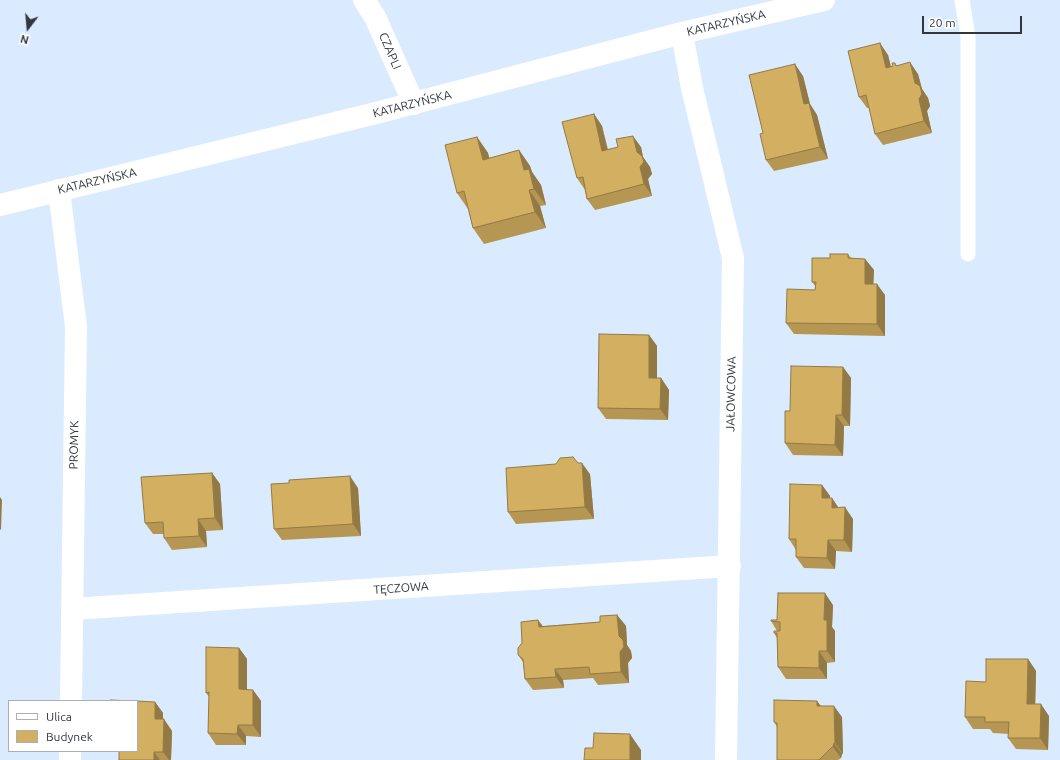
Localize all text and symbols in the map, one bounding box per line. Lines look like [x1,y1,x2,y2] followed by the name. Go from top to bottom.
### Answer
[685,7,767,39] street label: KATARZYŃSKA
[8,8,48,48] north arrow
[924,8,1024,34] scale bar
[929,16,956,29] text: 20 m
[376,30,404,72] street label: CZAPLI
[19,33,30,46] text: N
[371,87,453,121] street label: KATARZYŃSKA
[56,165,138,197] street label: KATARZYŃSKA
[723,356,739,432] street label: JAŁOWCOWA
[66,421,82,469] street label: PROMYK
[373,579,429,597] street label: TĘCZOWA
[8,700,138,752] legend
[46,710,72,723] text: Ulica
[46,730,93,743] text: Budynek

